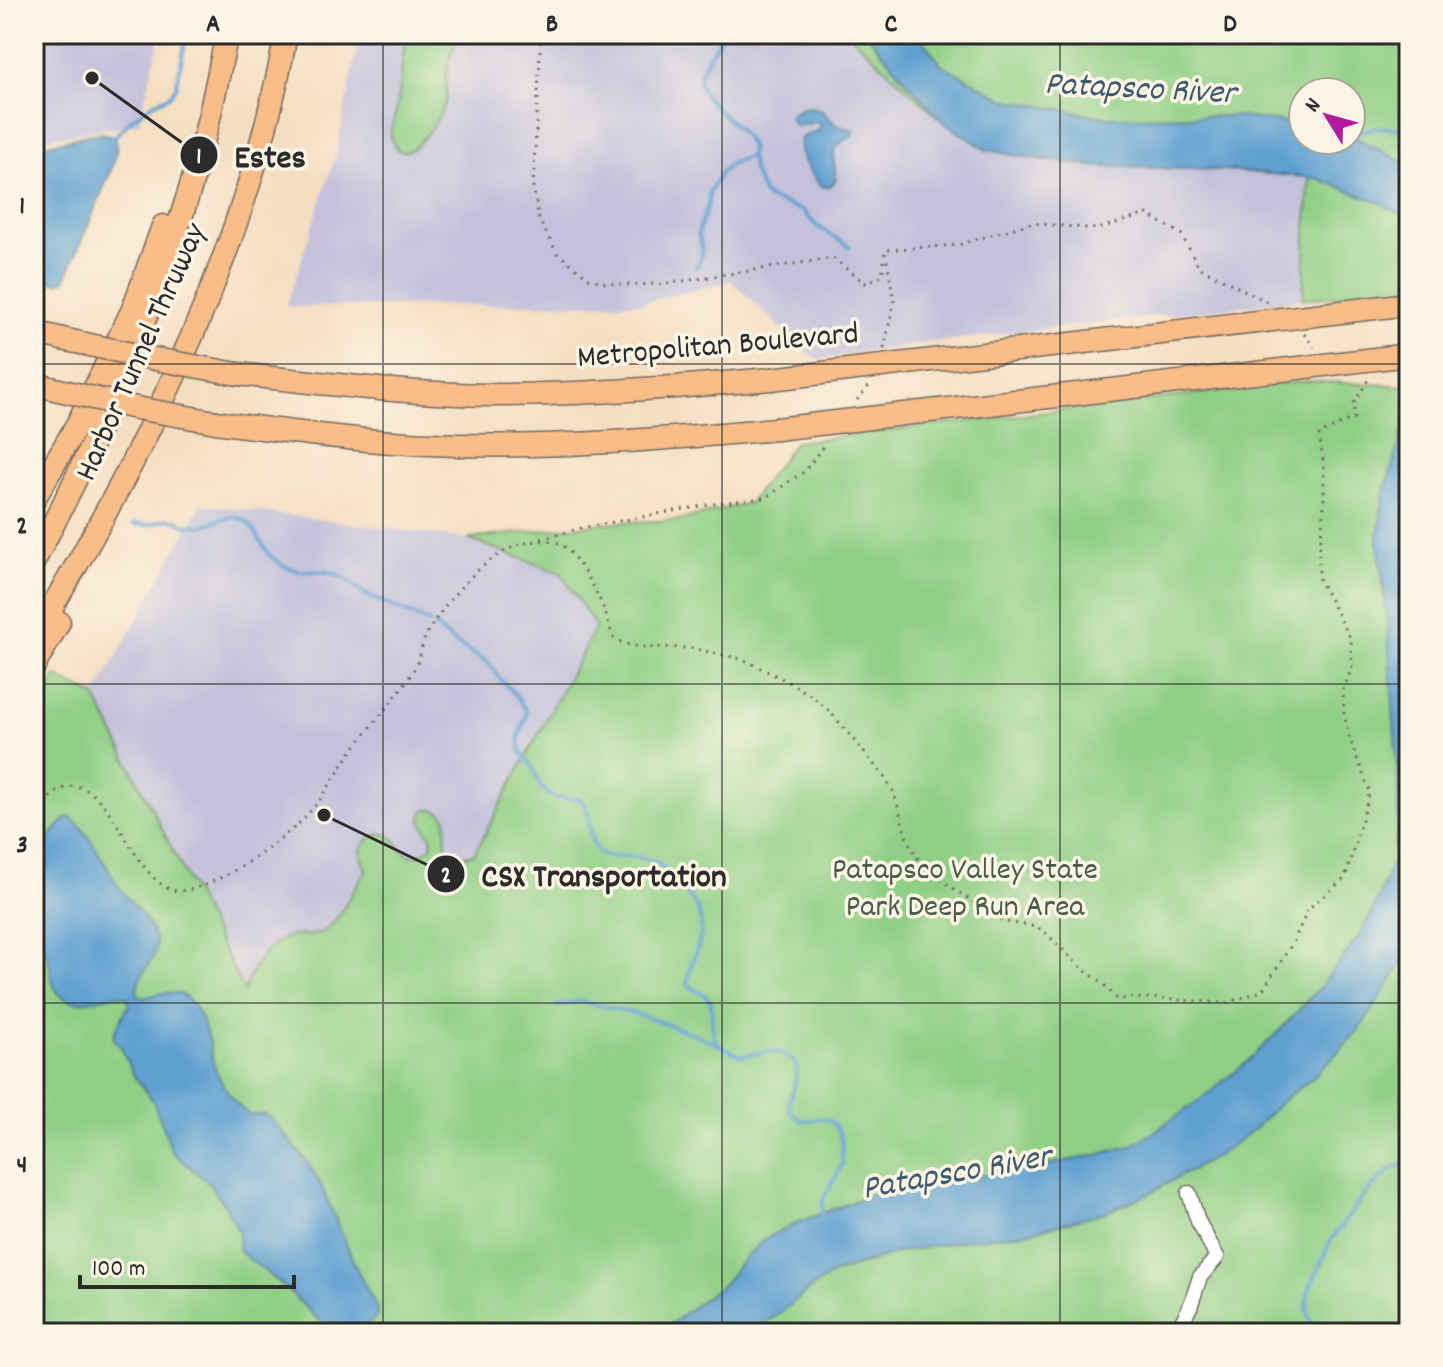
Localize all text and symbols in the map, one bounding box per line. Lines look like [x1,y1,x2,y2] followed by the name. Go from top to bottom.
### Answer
[206,7,220,44] text: A
[546,7,558,44] text: B
[885,7,898,44] text: C
[1223,7,1237,44] text: D
[1043,62,1240,121] water label: Patapsco River
[1287,76,1367,156] north arrow
[1298,92,1330,120] text: N
[179,126,322,184] callout: Estes
[234,136,306,185] text: Estes
[196,141,202,175] text: 1
[19,189,25,226] text: 1
[66,216,221,489] street label: Harbor Tunnel Thruway
[575,313,861,383] street label: Metropolitan Boulevard
[16,509,28,546] text: 2
[16,828,28,865] text: 3
[426,845,743,903] callout: CSX Transportation
[832,849,1098,932] park label: Patapsco Valley State Park Deep Run Area
[481,855,727,904] text: CSX Transportation
[441,860,451,894] text: 2
[859,1134,1059,1216] water label: Patapsco River
[17,1148,27,1185] text: 4
[80,1239,294,1289] scale bar
[92,1253,145,1287] text: 100 m

